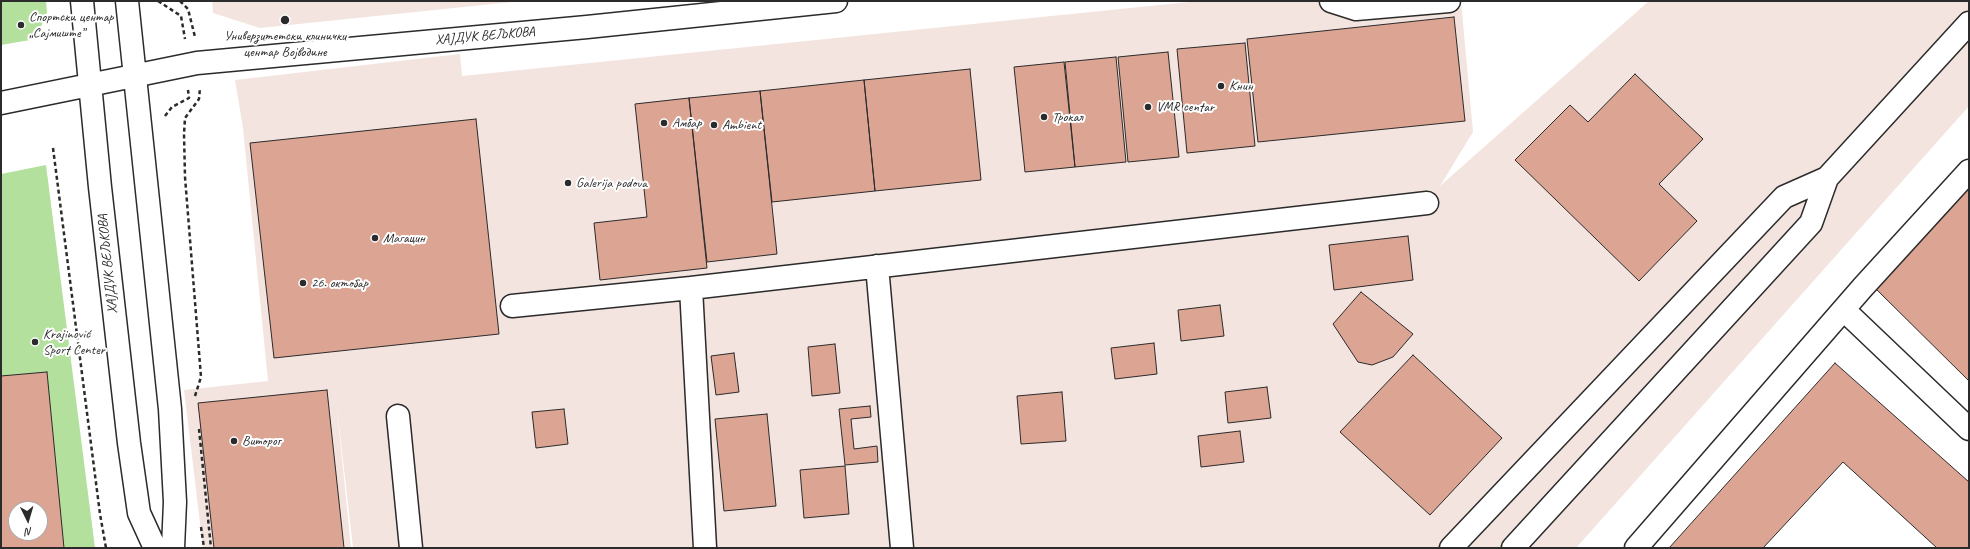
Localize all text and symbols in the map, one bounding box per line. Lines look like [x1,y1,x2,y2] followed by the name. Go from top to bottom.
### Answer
[29,9,114,42] place label: Спортски центар „Сајмиште”
[279,14,291,26] marker: Универзитетски клинички центар Војводине
[16,20,26,30] marker: Спортски центар „Сајмиште”
[435,23,535,49] street label: ХАЈДУК ВЕЉКОВА
[224,28,346,60] place label: Универзитетски клинички центар Војводине
[1229,78,1253,94] place label: Книн
[1216,81,1226,91] marker: Книн
[1156,99,1214,115] place label: VMR centar
[1143,102,1153,112] marker: VMR centar
[1052,109,1083,125] place label: Трокал
[1039,112,1049,122] marker: Трокал
[672,115,702,131] place label: Амбар
[722,117,761,133] place label: Ambient
[659,118,669,128] marker: Амбар
[709,120,719,130] marker: Ambient
[576,175,647,191] place label: Galerija podova
[563,178,573,188] marker: Galerija podova
[94,213,122,315] street label: ХАЈДУК ВЕЉКОВА
[383,230,425,246] place label: Магацин
[370,233,380,243] marker: Магацин
[311,275,368,291] place label: 26. октобар
[298,278,308,288] marker: 26. октобар
[43,326,105,358] place label: Krajinović Sport Center
[30,337,40,347] marker: Krajinović Sport Center
[242,433,280,449] place label: Виторог
[229,436,239,446] marker: Виторог
[8,501,48,541] north arrow
[25,525,33,539] text: N

